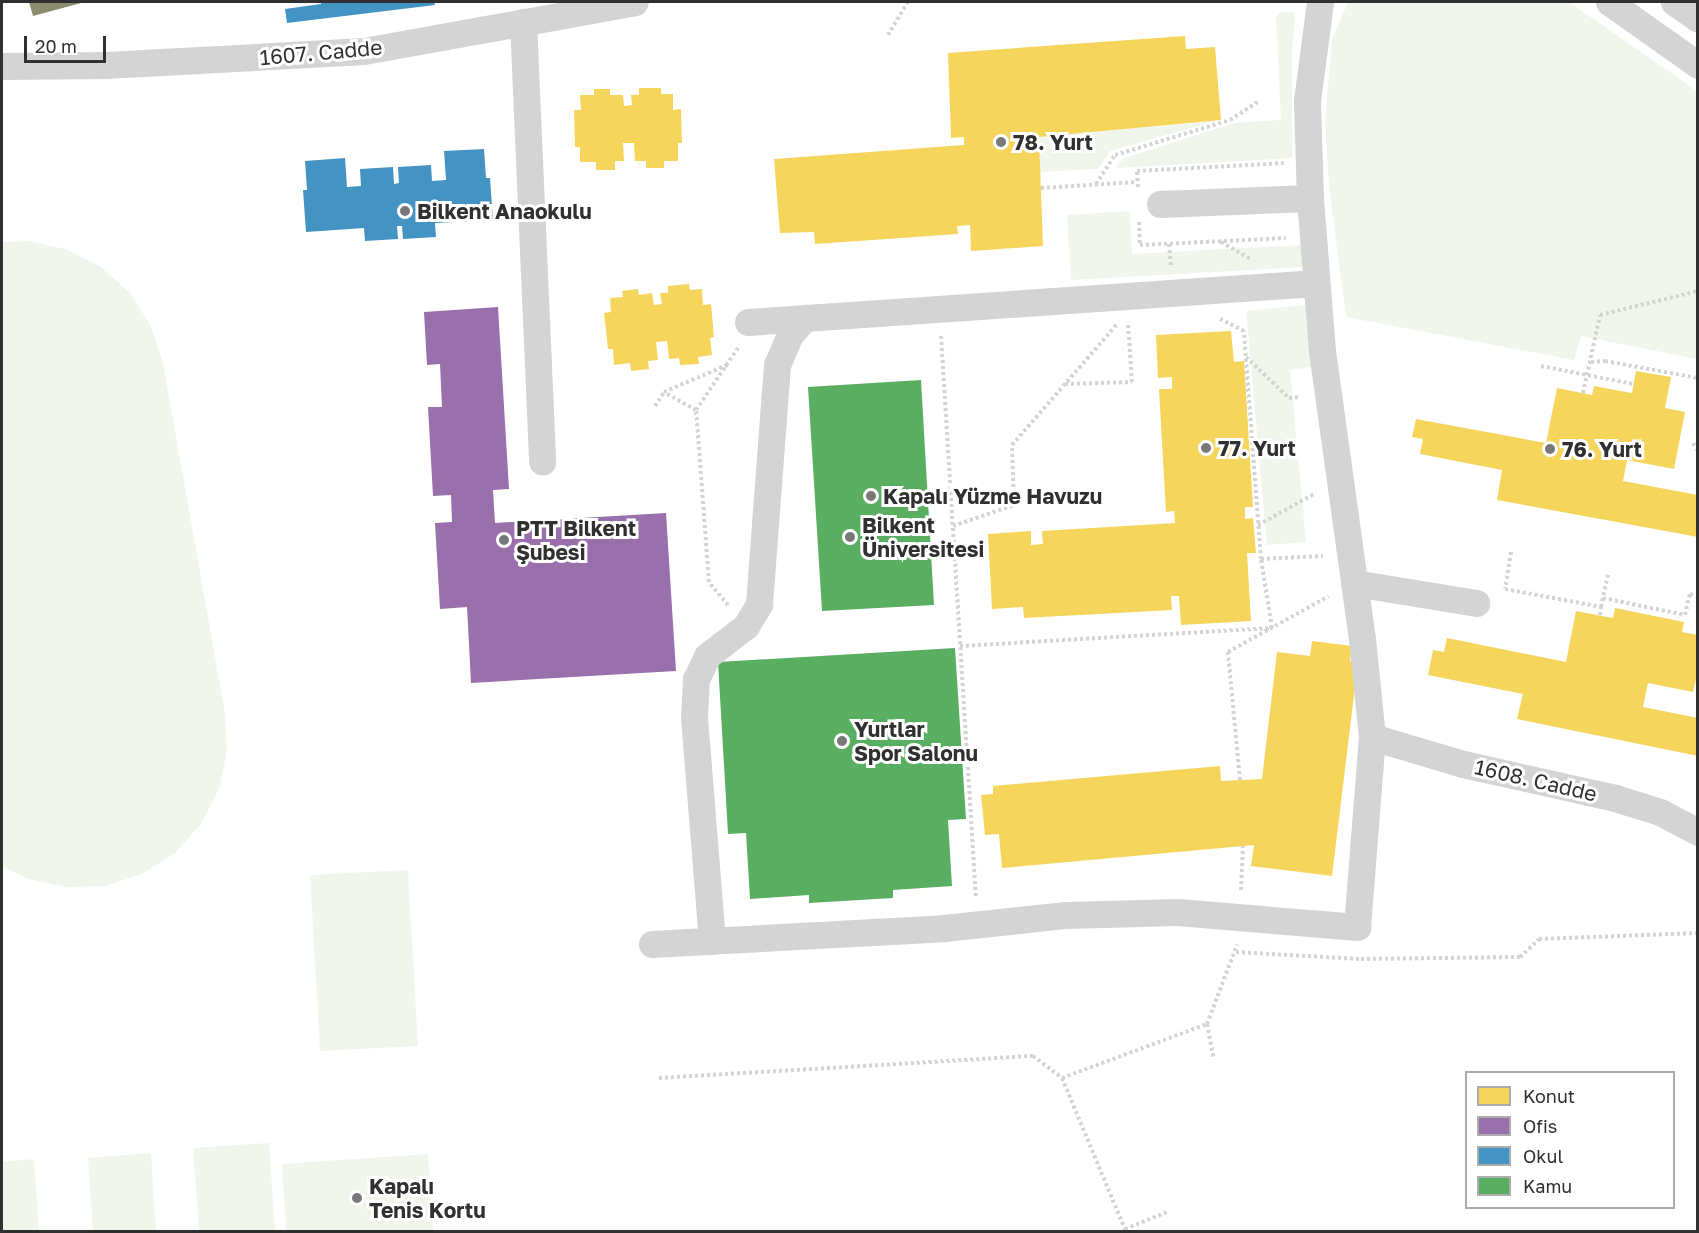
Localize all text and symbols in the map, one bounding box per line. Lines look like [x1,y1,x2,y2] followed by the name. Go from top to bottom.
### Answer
[27,24,110,62] scale bar
[259,34,383,70] street label: 1607. Cadde
[35,35,77,57] text: 20 m
[1013,129,1093,155] place label: 78. Yurt
[994,135,1008,149] marker: 78. Yurt
[417,198,592,224] place label: Bilkent Anaokulu
[398,204,412,218] marker: Bilkent Anaokulu
[1218,435,1296,461] place label: 77. Yurt
[1562,436,1642,462] place label: 76. Yurt
[1199,441,1213,455] marker: 77. Yurt
[1543,442,1557,456] marker: 76. Yurt
[883,483,1102,509] place label: Kapalı Yüzme Havuzu
[864,489,878,503] marker: Kapalı Yüzme Havuzu
[862,512,984,562] place label: Bilkent Üniversitesi
[516,515,636,565] place label: PTT Bilkent Şubesi
[843,530,857,544] marker: Bilkent Üniversitesi
[497,533,511,547] marker: PTT Bilkent Şubesi
[854,716,978,766] place label: Yurtlar Spor Salonu
[835,734,849,748] marker: Yurtlar Spor Salonu
[1473,754,1599,806] street label: 1608. Cadde
[1465,1071,1675,1209] legend
[1523,1085,1575,1107] text: Konut
[1523,1115,1557,1137] text: Ofis
[1523,1145,1563,1167] text: Okul
[369,1173,486,1223] place label: Kapalı Tenis Kortu
[1523,1175,1572,1197] text: Kamu
[350,1191,364,1205] marker: Kapalı Tenis Kortu

